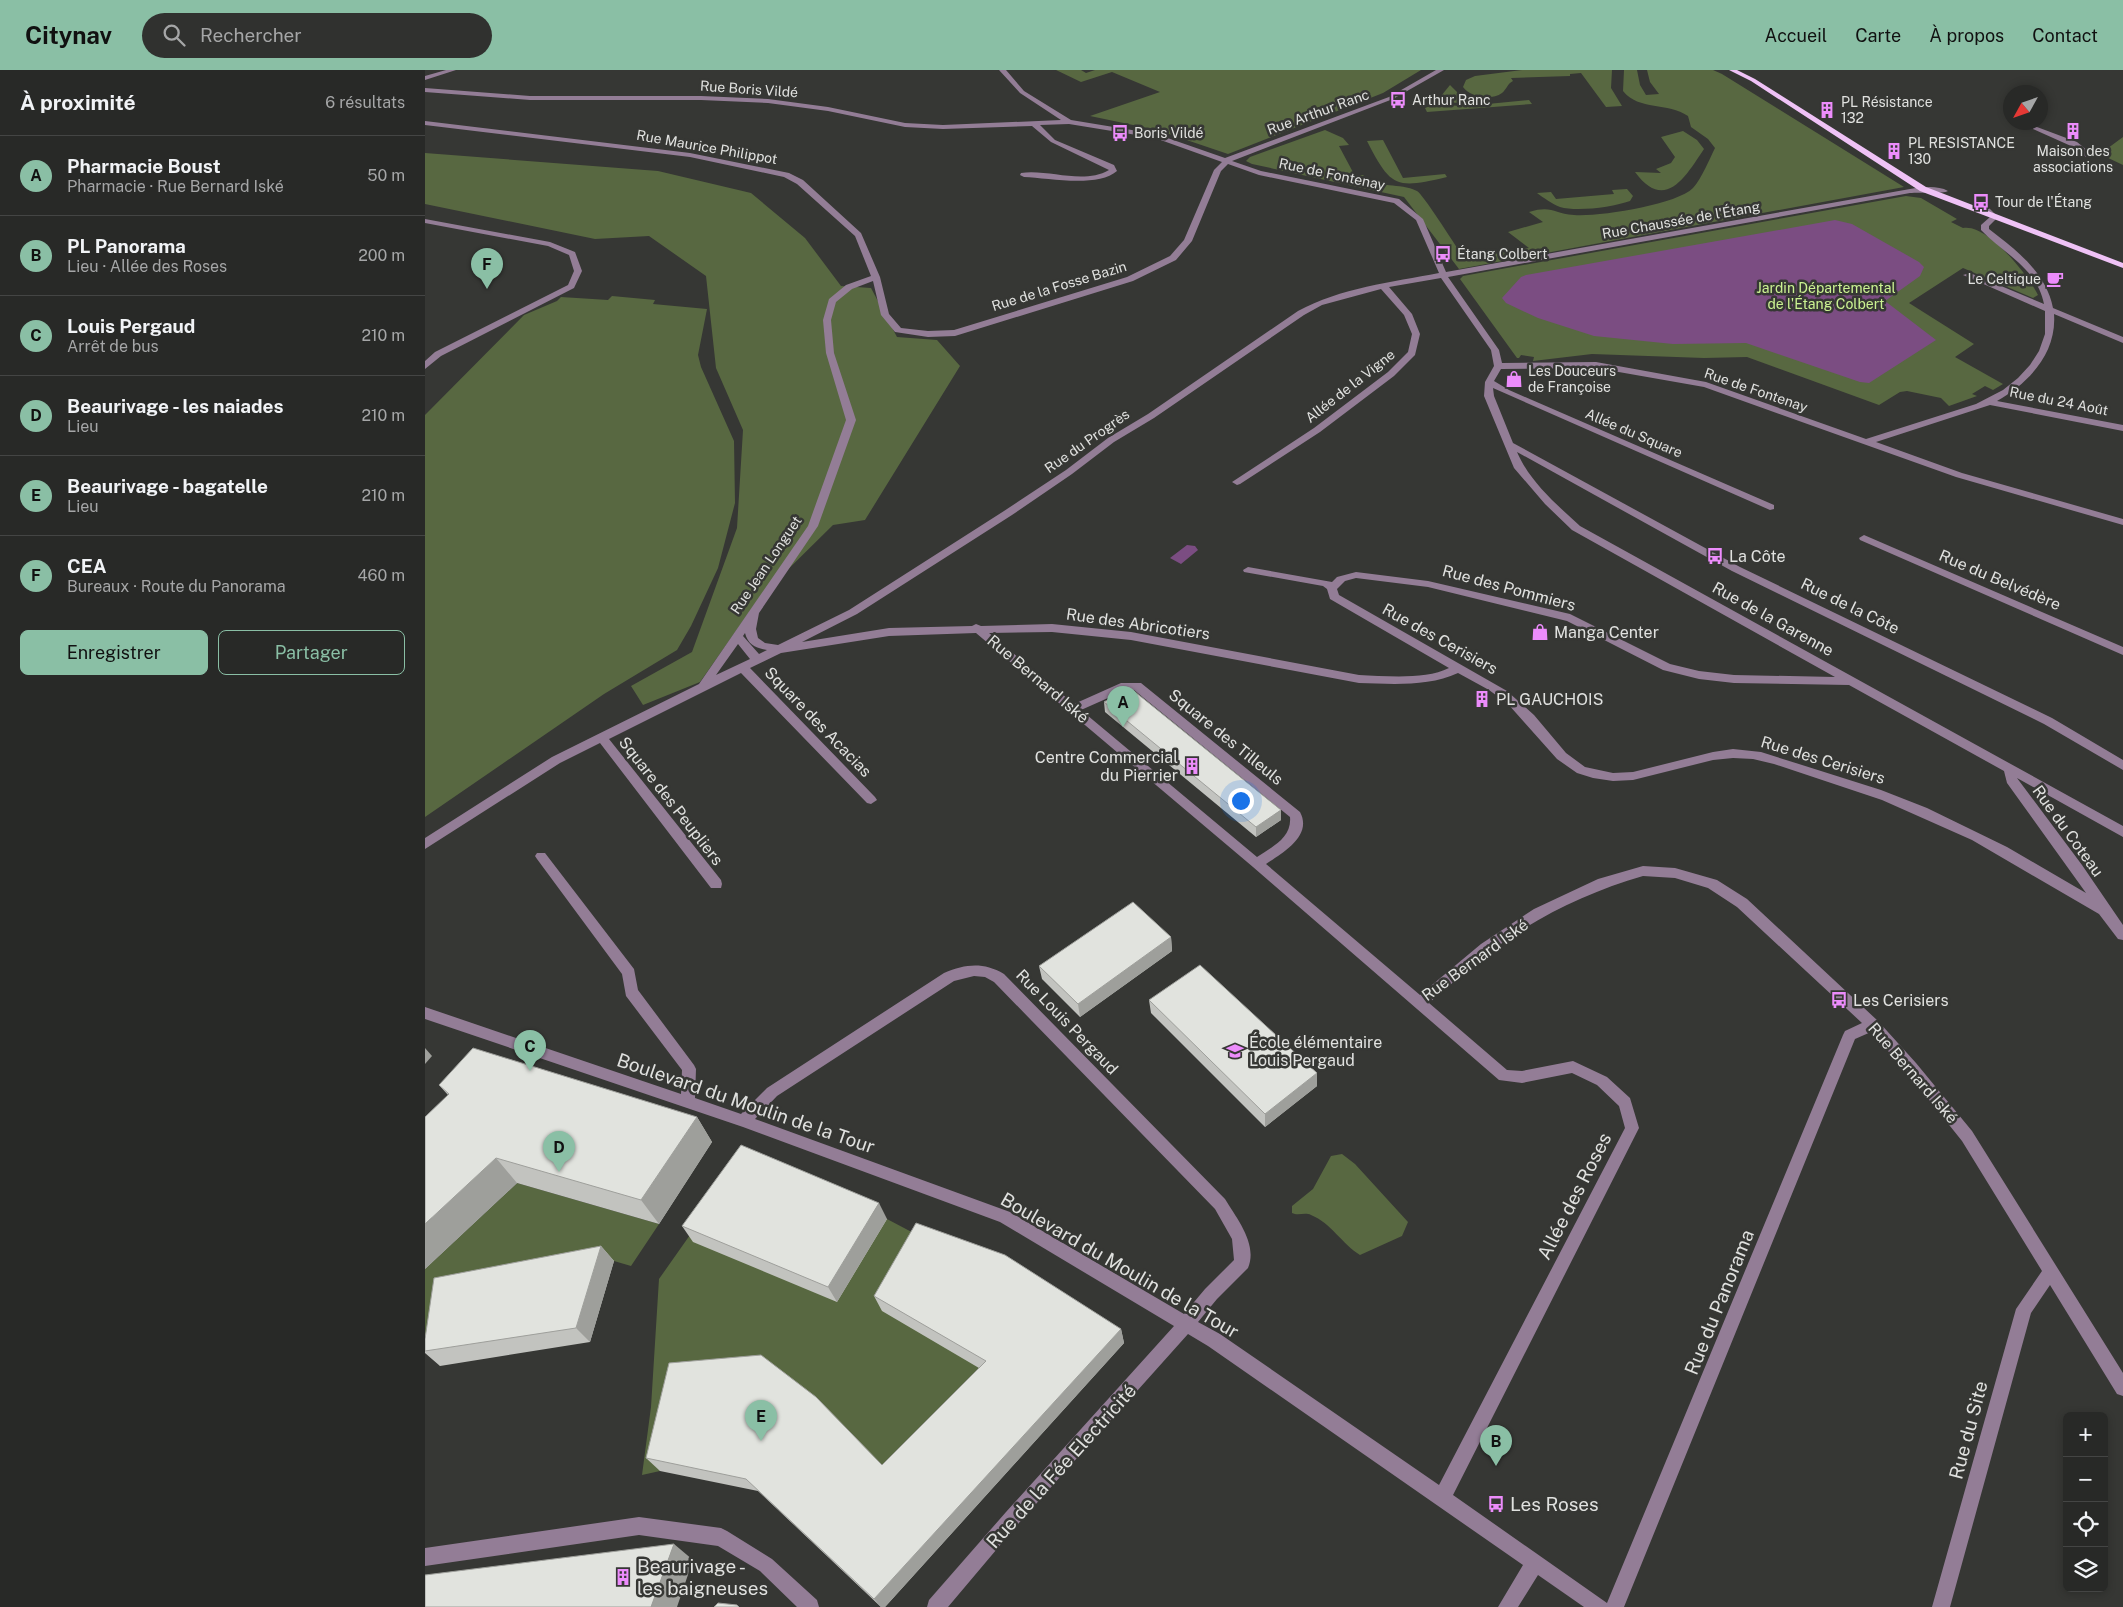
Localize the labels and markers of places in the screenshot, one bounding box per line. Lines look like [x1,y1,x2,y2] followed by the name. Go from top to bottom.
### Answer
[1388,90,1408,110] bus stop icon: Arthur Ranc
[1412,92,1491,108] place label: Arthur Ranc
[1841,94,1933,126] place label: PL Résistance 132
[1817,100,1837,120] building icon: PL Résistance 132
[2063,121,2083,141] building icon: Maison des associations
[1110,123,1130,143] bus stop icon: Boris Vildé
[1134,125,1204,141] place label: Boris Vildé
[1908,135,2015,167] place label: PL RESISTANCE 130
[1884,141,1904,161] building icon: PL RESISTANCE 130
[2033,143,2113,175] place label: Maison des associations
[1971,192,1991,212] bus stop icon: Tour de l'Étang
[1995,193,2092,210] place label: Tour de l'Étang
[1433,244,1453,264] bus stop icon: Étang Colbert
[1457,245,1547,262] place label: Étang Colbert
[471,248,503,289] pin: F
[2045,269,2065,289] cafe icon: Le Celtique
[1967,271,2041,287] place label: Le Celtique
[1528,363,1616,395] place label: Les Douceurs de Françoise
[1504,369,1524,389] shop icon: Les Douceurs de Françoise
[1705,546,1725,566] bus stop icon: La Côte
[1729,547,1785,566] place label: La Côte
[1530,622,1550,642] shop icon: Manga Center
[1554,623,1659,642] place label: Manga Center
[1107,686,1139,727] pin: A
[1472,689,1492,709] building icon: PL GAUCHOIS
[1496,690,1603,709] place label: PL GAUCHOIS
[1035,748,1178,785] place label: Centre Commercial du Pierrier
[1182,756,1202,776] building icon: Centre Commercial du Pierrier
[1829,990,1849,1010] bus stop icon: Les Cerisiers
[1853,991,1949,1010] place label: Les Cerisiers
[514,1030,546,1071] pin: C
[1249,1032,1382,1070] place label: École élémentaire Louis Pergaud
[1225,1041,1245,1061] school or university icon: École élémentaire Louis Pergaud
[543,1131,575,1172] pin: D
[745,1400,777,1441] pin: E
[1480,1425,1512,1466] pin: B
[1510,1493,1599,1515] place label: Les Roses
[1486,1494,1506,1514] bus stop icon: Les Roses
[637,1555,768,1599] place label: Beaurivage - les baigneuses
[613,1567,633,1587] building icon: Beaurivage - les baigneuses

